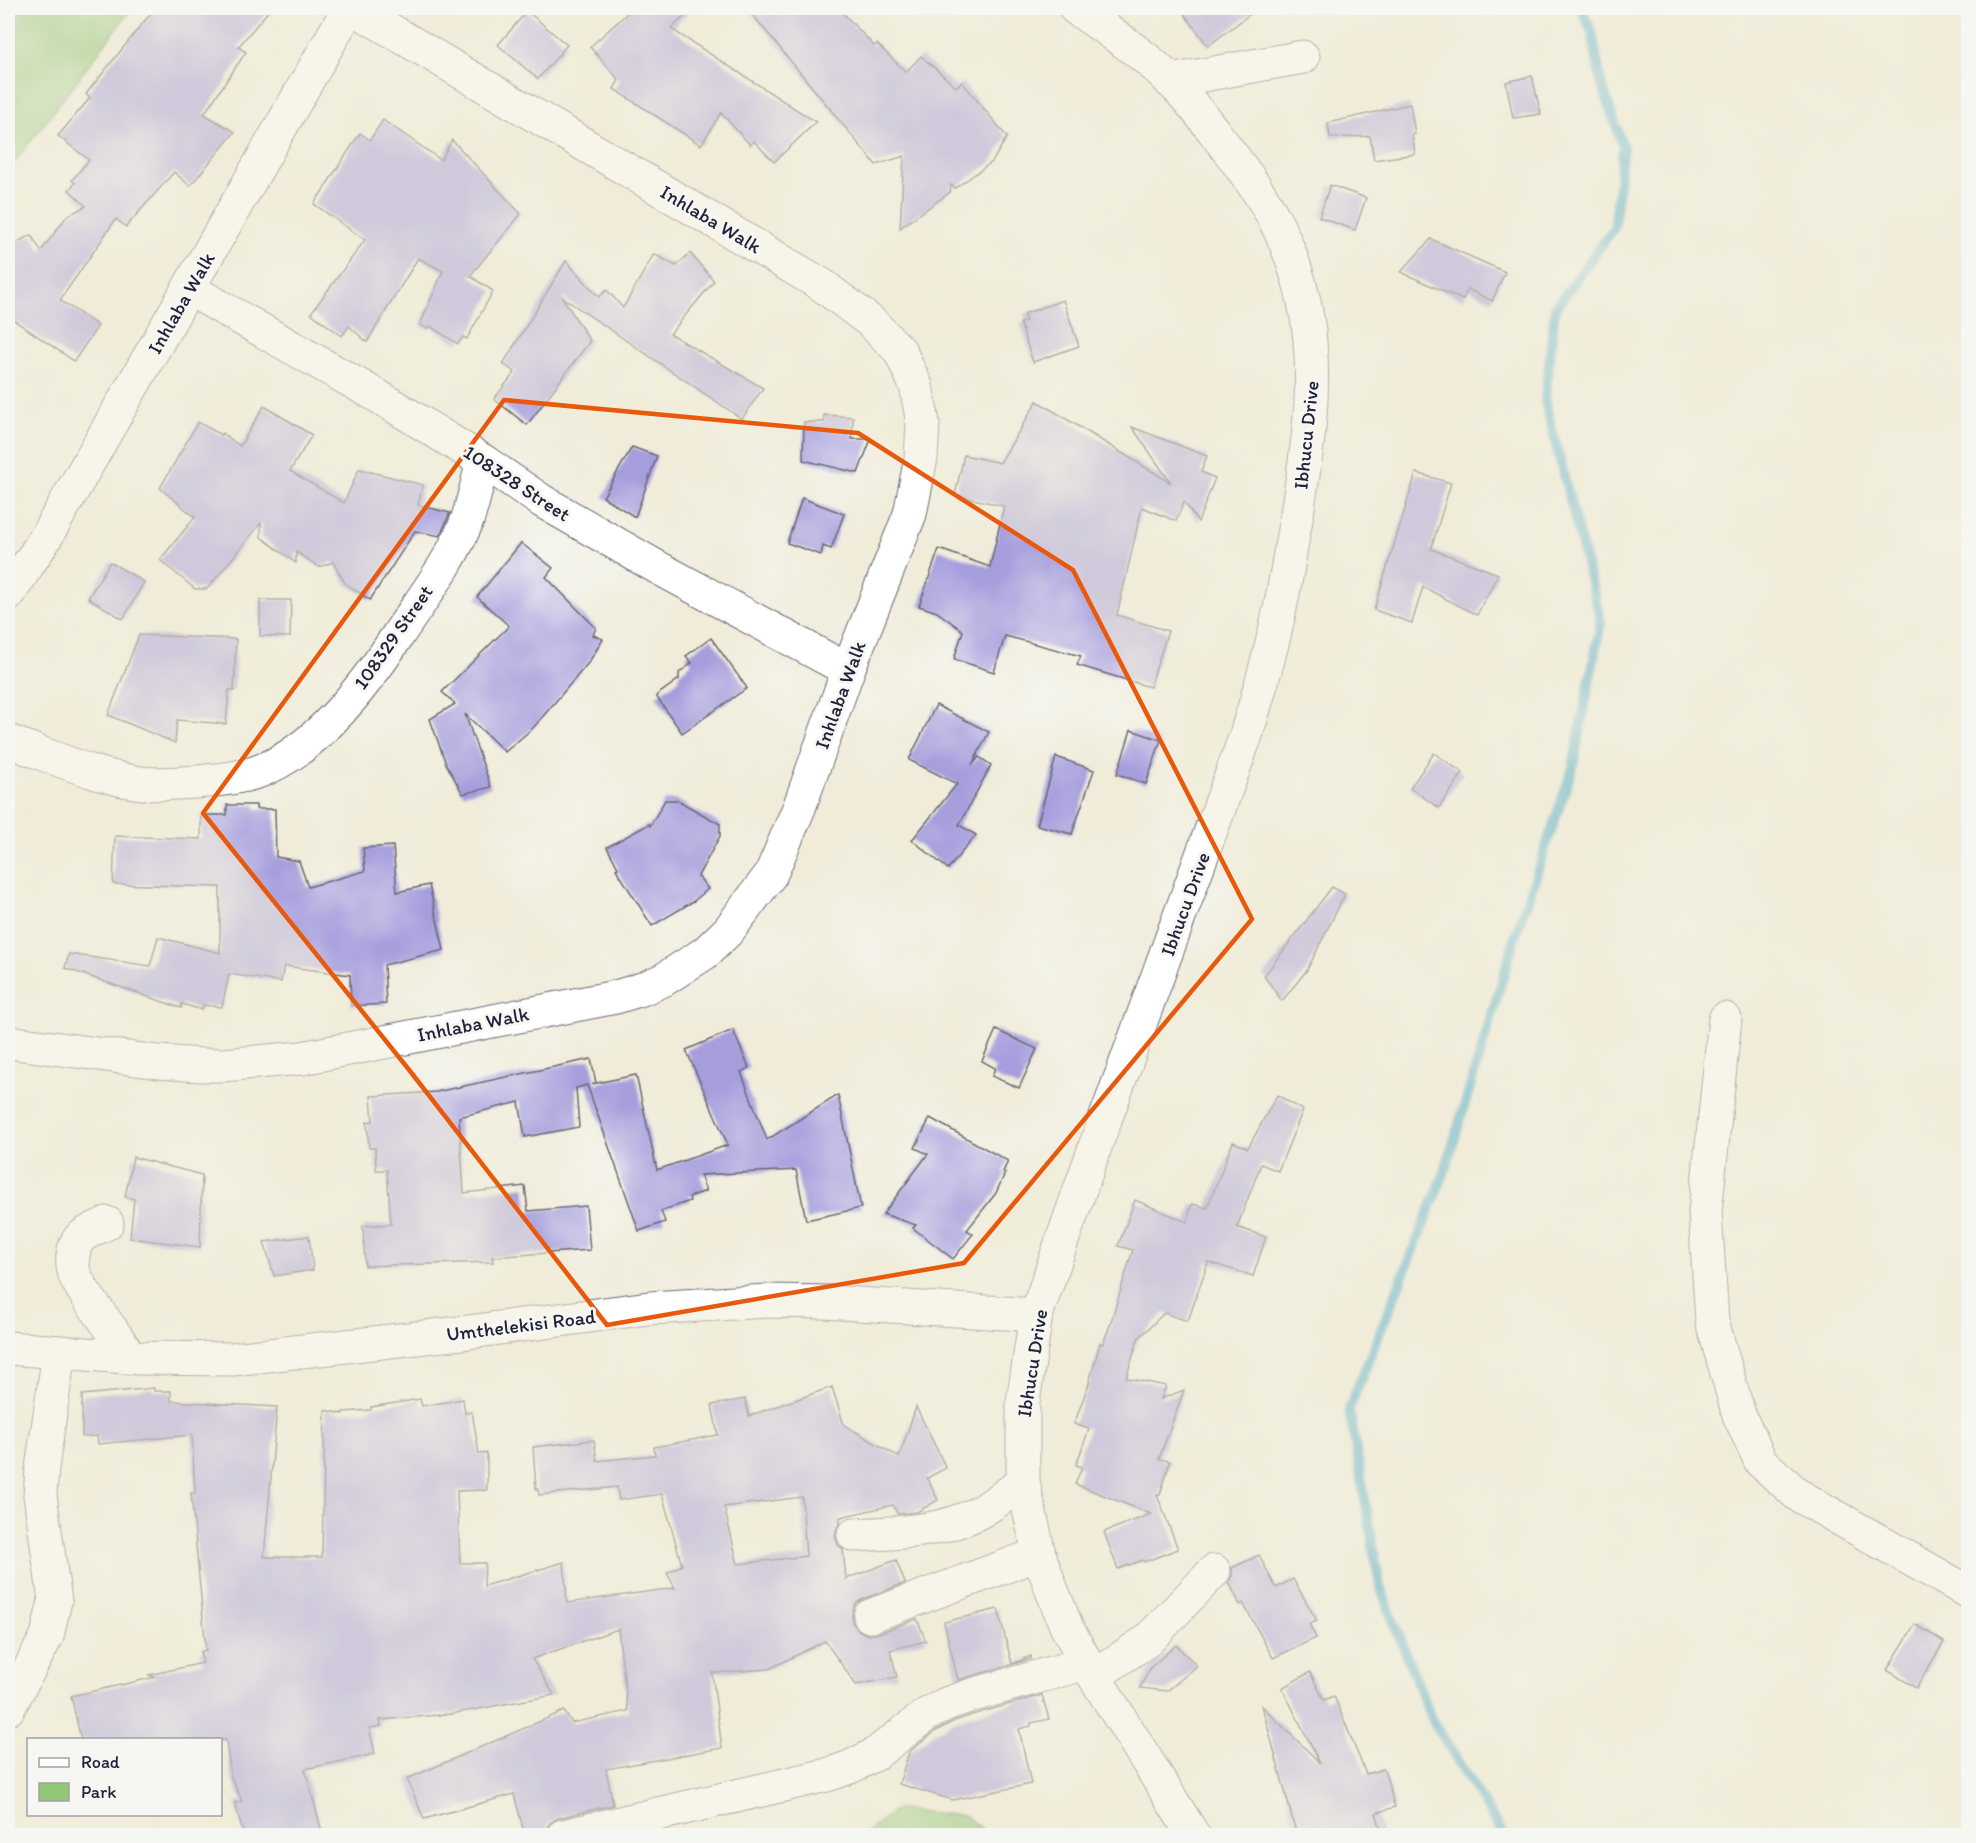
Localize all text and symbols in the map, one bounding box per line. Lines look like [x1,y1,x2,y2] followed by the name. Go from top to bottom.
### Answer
[656,180,766,259] street label: Inhlaba Walk
[142,247,220,358] street label: Inhlaba Walk
[1288,380,1324,490] street label: Ibhucu Drive
[459,440,575,526] street label: 108328 Street
[348,580,438,694] street label: 108329 Street
[809,637,871,752] street label: Inhlaba Walk
[1155,849,1215,959] street label: Ibhucu Drive
[415,1001,532,1047] street label: Inhlaba Walk
[445,1304,597,1346] street label: Umthelekisi Road
[1012,1307,1052,1419] street label: Ibhucu Drive
[27,1738,222,1816] legend
[81,1751,120,1773] text: Road
[81,1781,116,1803] text: Park

